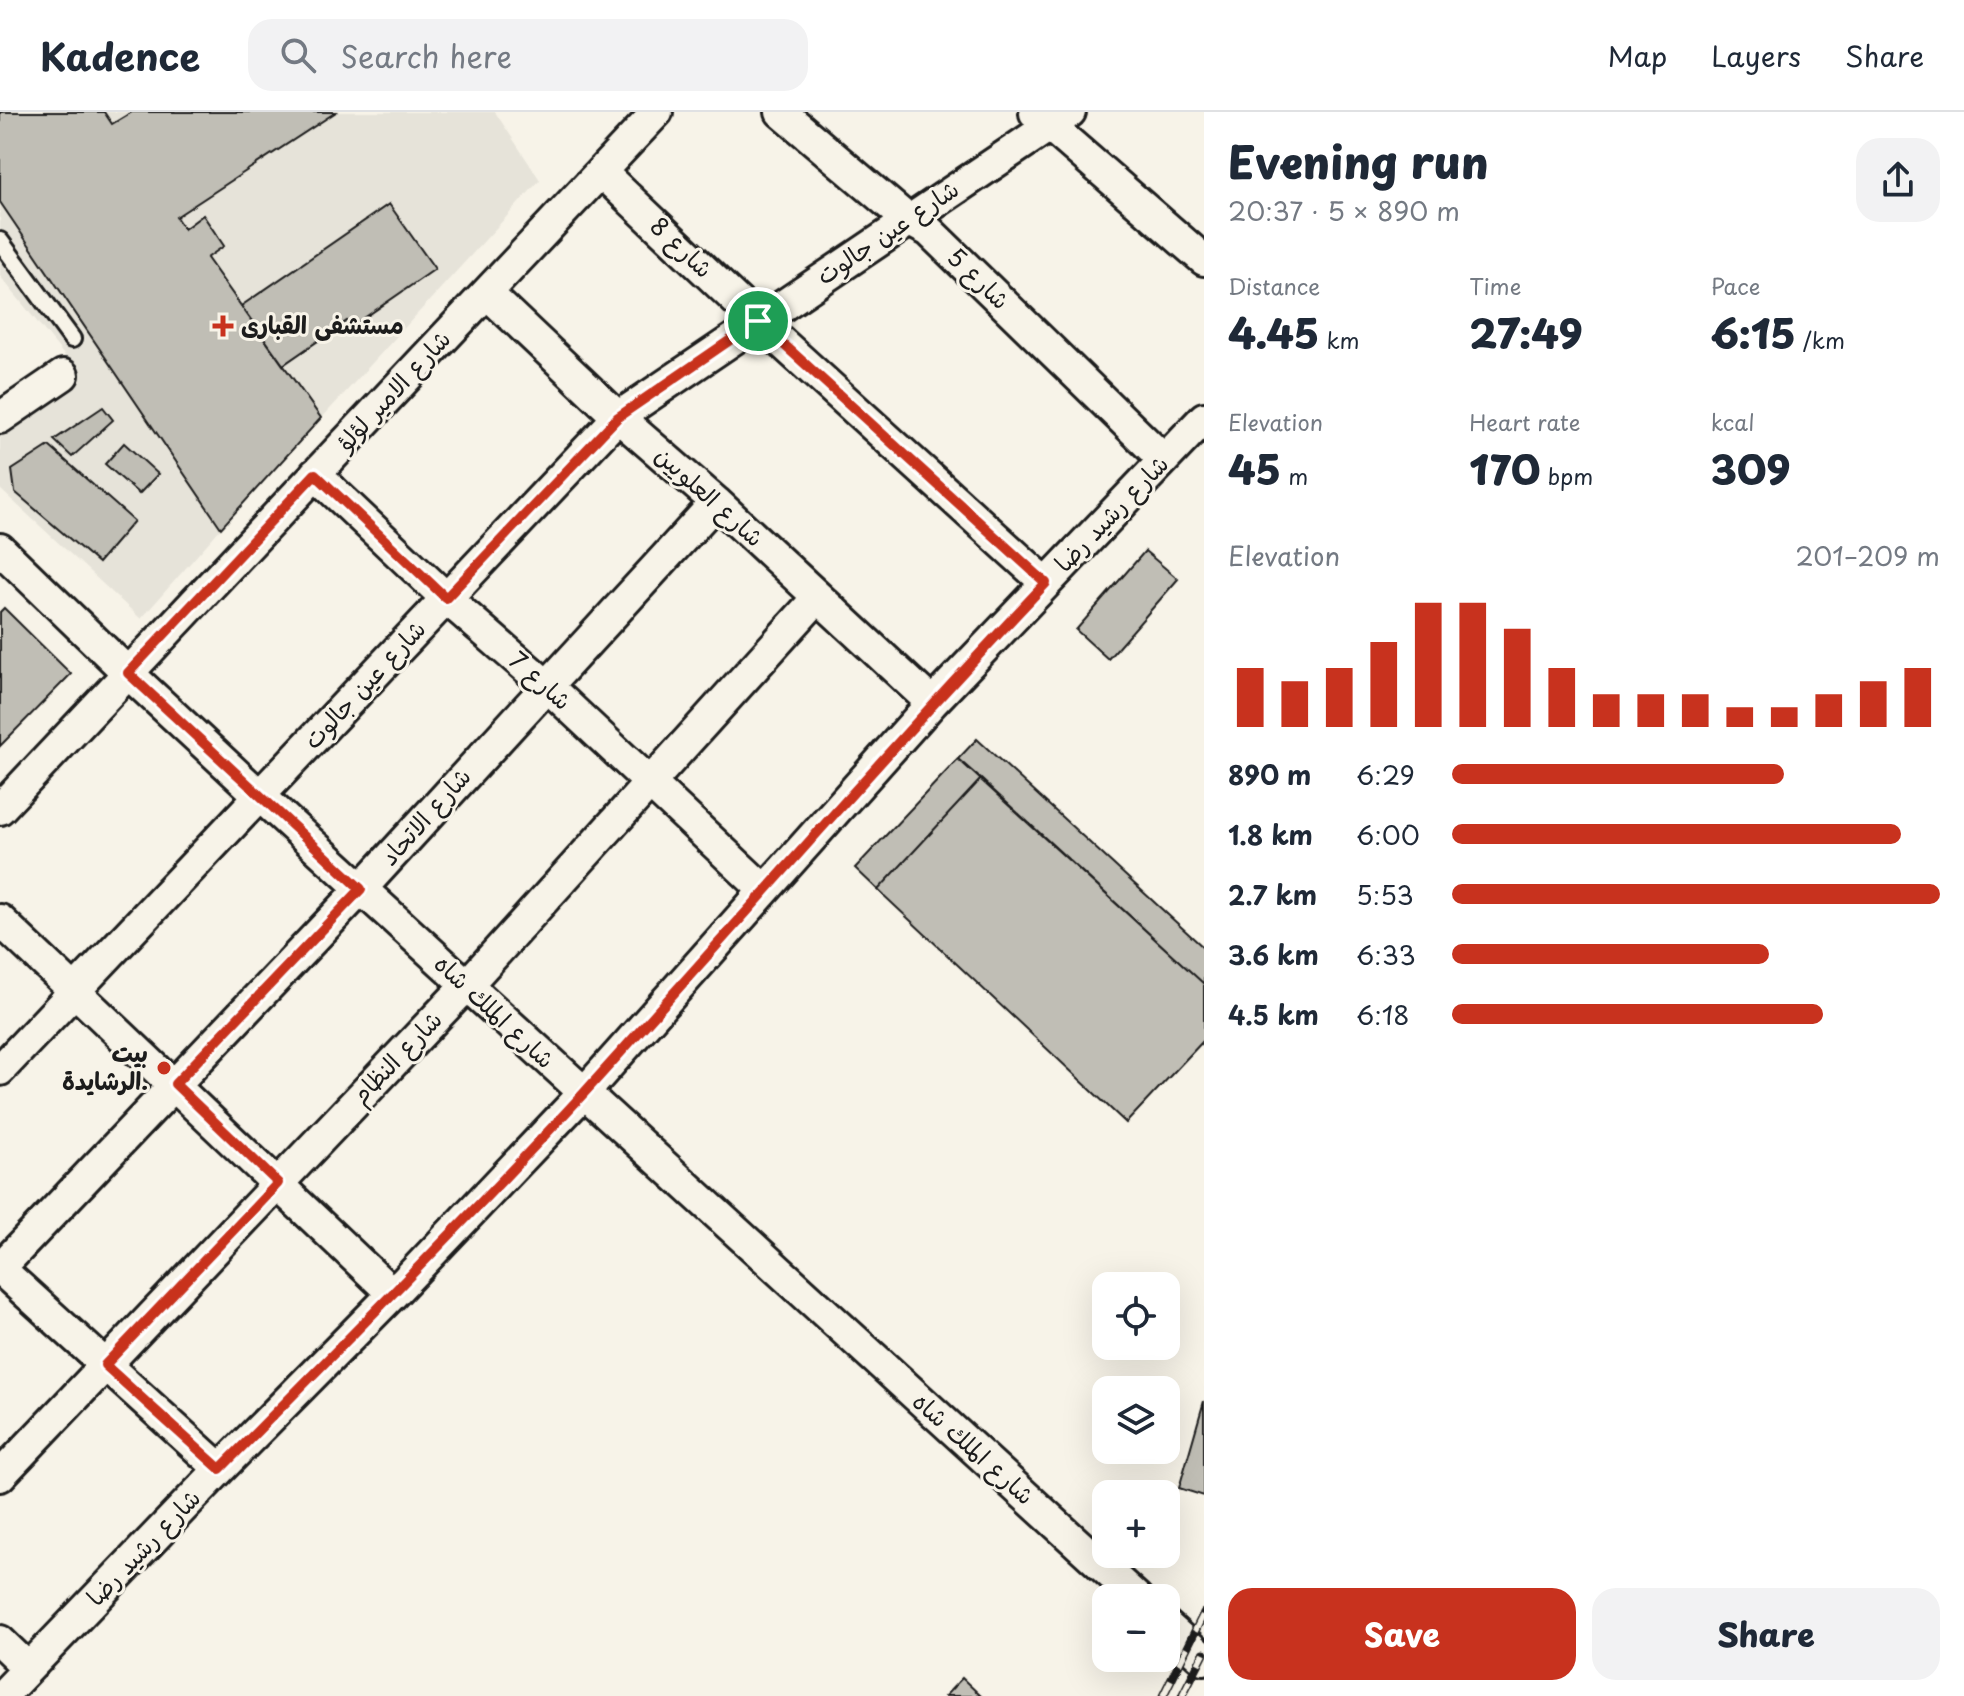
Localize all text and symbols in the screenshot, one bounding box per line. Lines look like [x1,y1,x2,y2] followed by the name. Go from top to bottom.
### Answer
[248,19,808,91] search box
[40,27,200,84] text: Kadence
[276,33,320,77] icon: search
[340,33,512,78] text: Search here
[1607,34,1667,77] text: Map
[1711,34,1801,77] text: Layers
[1845,34,1924,77] text: Share
[1228,128,1489,194] text: Evening run
[1856,138,1940,222] button: share
[808,170,966,293] street label: شارع عين جالوت
[1228,191,1460,230] text: 20:37 · 5 × 890 m
[642,208,722,286] street label: شارع 8
[939,238,1019,317] street label: شارع 5
[1228,269,1320,302] text: Distance
[1469,269,1521,302] text: Time
[1711,269,1760,302] text: Pace
[724,287,792,355] pin
[736,299,780,343] icon: arrive
[1228,302,1319,363] text: 4.45
[1469,302,1583,363] text: 27:49
[1711,302,1796,363] text: 6:15
[241,306,404,342] place label: مستشفى القبارى
[212,315,234,337] marker: مستشفى القبارى
[326,321,459,460] street label: شارع الامير لؤلؤ
[1319,323,1360,356] text: km
[1796,323,1845,356] text: /km
[1228,405,1323,438] text: Elevation
[1469,405,1580,438] text: Heart rate
[1711,405,1755,438] text: kcal
[647,437,773,555] street label: شارع العلويين
[1228,438,1281,499] text: 45
[1469,438,1541,499] text: 170
[1711,438,1791,499] text: 309
[1045,446,1177,580] street label: شارع رشيد رضا
[1281,459,1308,492] text: m
[1541,459,1593,492] text: bpm
[1228,536,1340,575] text: Elevation
[1795,536,1940,575] text: 201–209 m
[294,611,434,757] street label: شارع عين جالوت
[501,642,581,718] street label: شارع 7
[1228,755,1311,794] text: 890 m
[1356,755,1415,794] text: 6:29
[371,759,479,873] street label: شارع الاتحاد
[1228,815,1313,854] text: 1.8 km
[1356,815,1420,854] text: 6:00
[1228,875,1317,914] text: 2.7 km
[1356,875,1414,914] text: 5:53
[1228,935,1319,974] text: 3.6 km
[1356,935,1416,974] text: 6:33
[426,945,564,1077] street label: شارع الملك شاه
[1228,995,1319,1034] text: 4.5 km
[1356,995,1410,1034] text: 6:18
[342,1002,451,1113] street label: شارع النظام
[62,1034,148,1098] place label: بيت الرشايدة.
[155,1059,173,1077] marker: بيت الرشايدة.
[1092,1272,1180,1672] map controls
[1092,1272,1180,1360] button: locate
[1092,1376,1180,1464] button: layers
[905,1383,1043,1513] street label: شارع الملك شاه
[77,1480,209,1614] street label: شارع رشيد رضا
[1092,1480,1180,1568] button: +
[1092,1584,1180,1672] button: −
[1228,1588,1576,1680] button: Save
[1592,1588,1940,1680] button: Share

